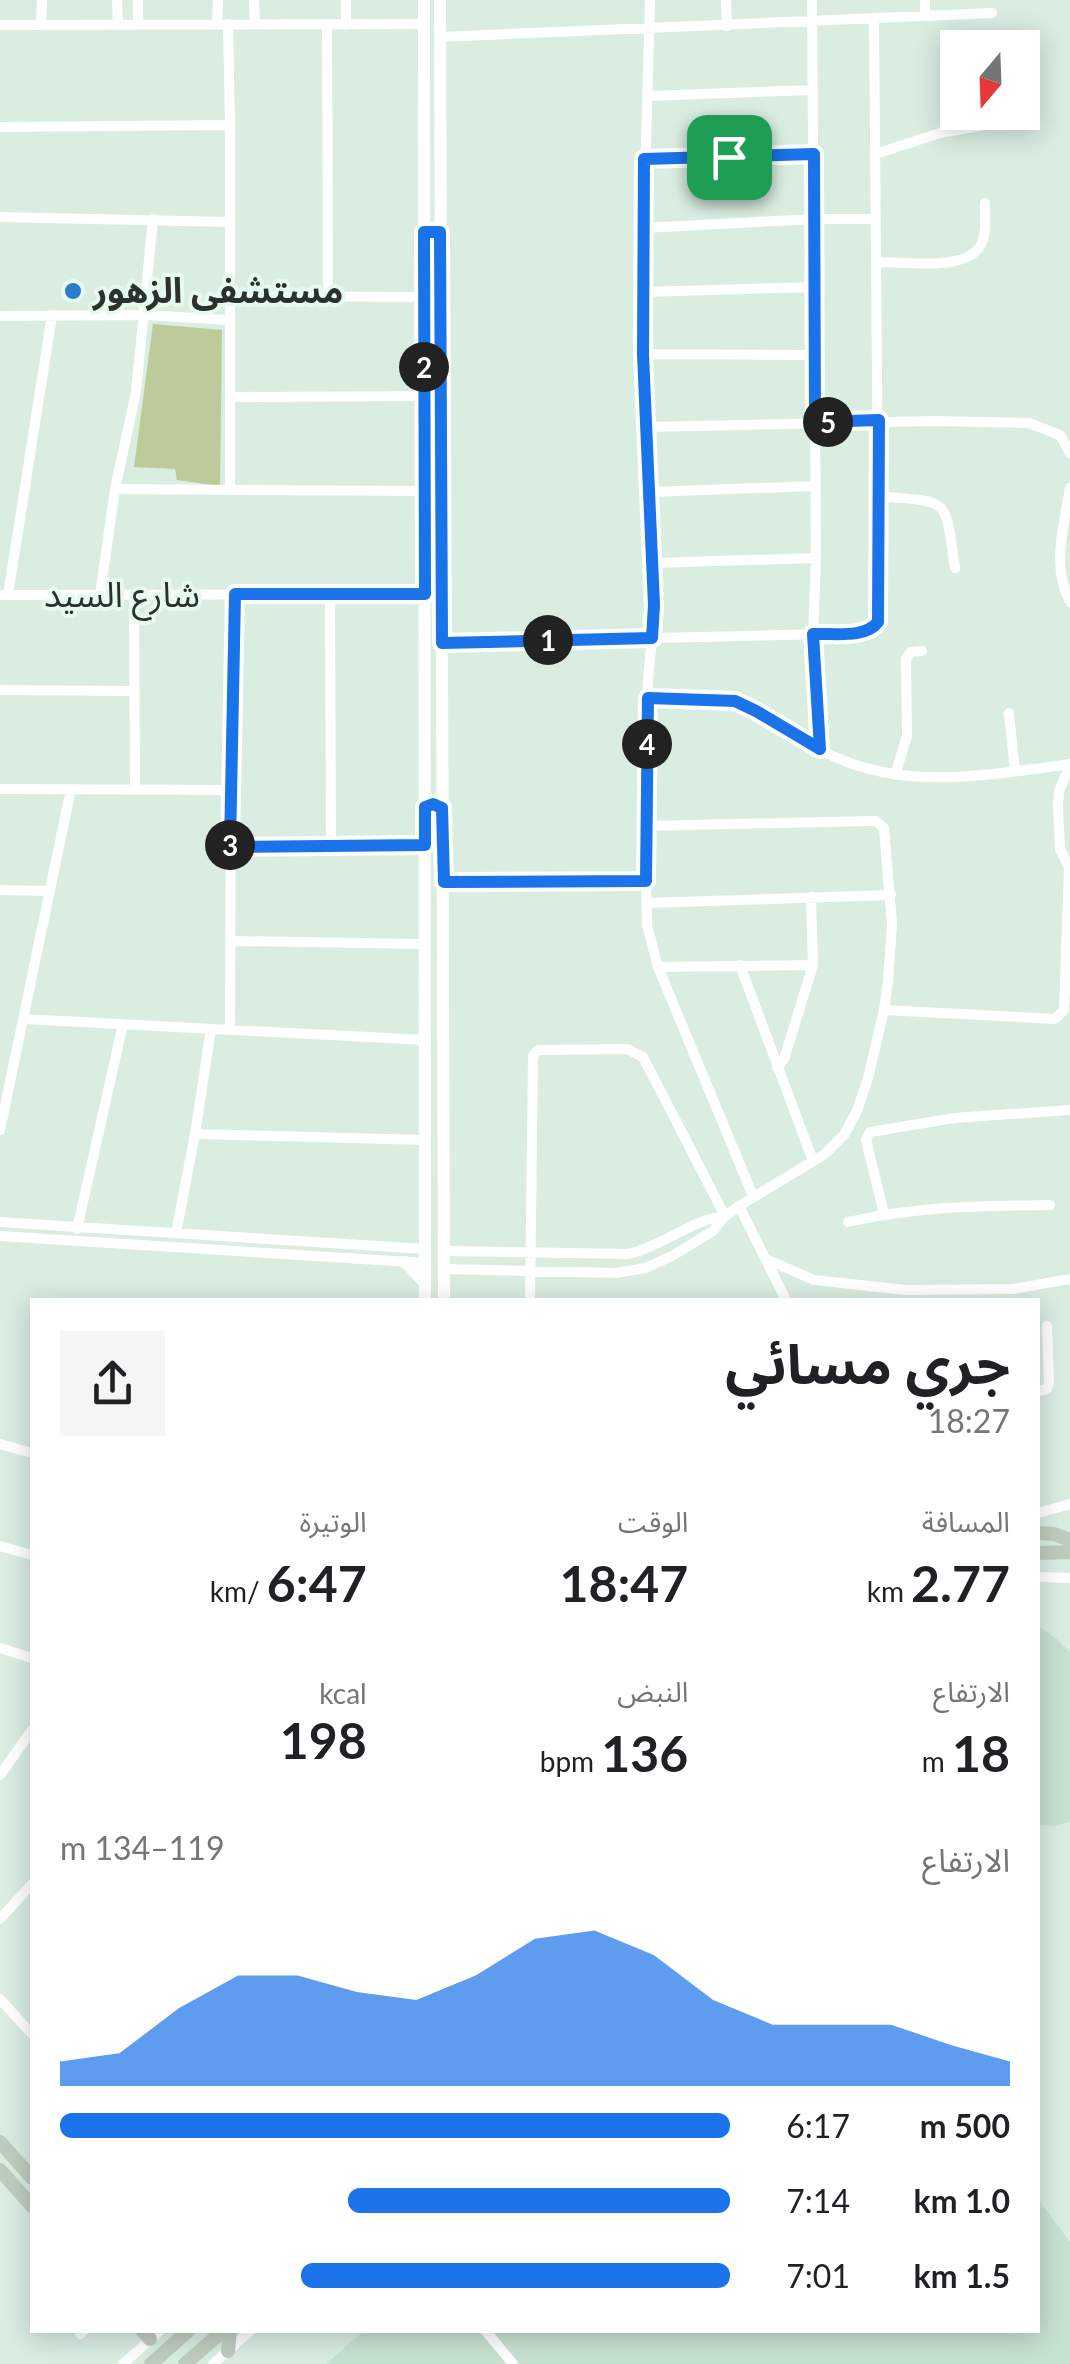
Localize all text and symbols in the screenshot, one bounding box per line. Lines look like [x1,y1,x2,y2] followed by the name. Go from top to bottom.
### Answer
[940,30,1040,130] north arrow
[940,30,1040,130] map controls
[687,115,772,200] pin
[702,130,757,185] icon: arrive
[91,268,343,312] place label: مستشفى الزهور
[62,280,84,302] marker: مستشفى الزهور
[399,342,449,392] pin: 2
[416,350,432,384] text: 2
[803,397,853,447] pin: 5
[820,405,836,439] text: 5
[44,572,200,621] street label: شارع السيد
[523,615,573,665] pin: 1
[540,623,556,657] text: 1
[622,719,672,769] pin: 4
[639,727,655,761] text: 4
[205,820,255,870] pin: 3
[222,828,238,862] text: 3
[725,1330,1010,1396] text: جري مسائي
[60,1331,165,1436] button: share
[928,1401,1010,1440] text: 18:27
[299,1504,367,1538] text: الوتيرة
[618,1504,688,1538] text: الوقت
[922,1504,1010,1538] text: المسافة
[267,1553,367,1613] text: 6:47
[559,1553,688,1613] text: 18:47
[911,1553,1010,1613] text: 2.77
[210,1574,267,1608] text: /km
[867,1574,911,1608] text: km
[617,1674,688,1708] text: النبض
[933,1674,1010,1708] text: الارتفاع
[319,1676,367,1710] text: kcal
[280,1710,367,1770] text: 198
[601,1723,688,1783] text: 136
[952,1723,1010,1783] text: 18
[540,1744,601,1778] text: bpm
[922,1744,952,1778] text: m
[60,1828,224,1867] text: 119–134 m
[922,1840,1010,1879] text: الارتفاع
[786,2106,850,2145] text: 6:17
[920,2106,1010,2145] text: 500 m
[786,2181,850,2220] text: 7:14
[914,2181,1010,2220] text: 1.0 km
[786,2256,850,2295] text: 7:01
[914,2256,1010,2295] text: 1.5 km

